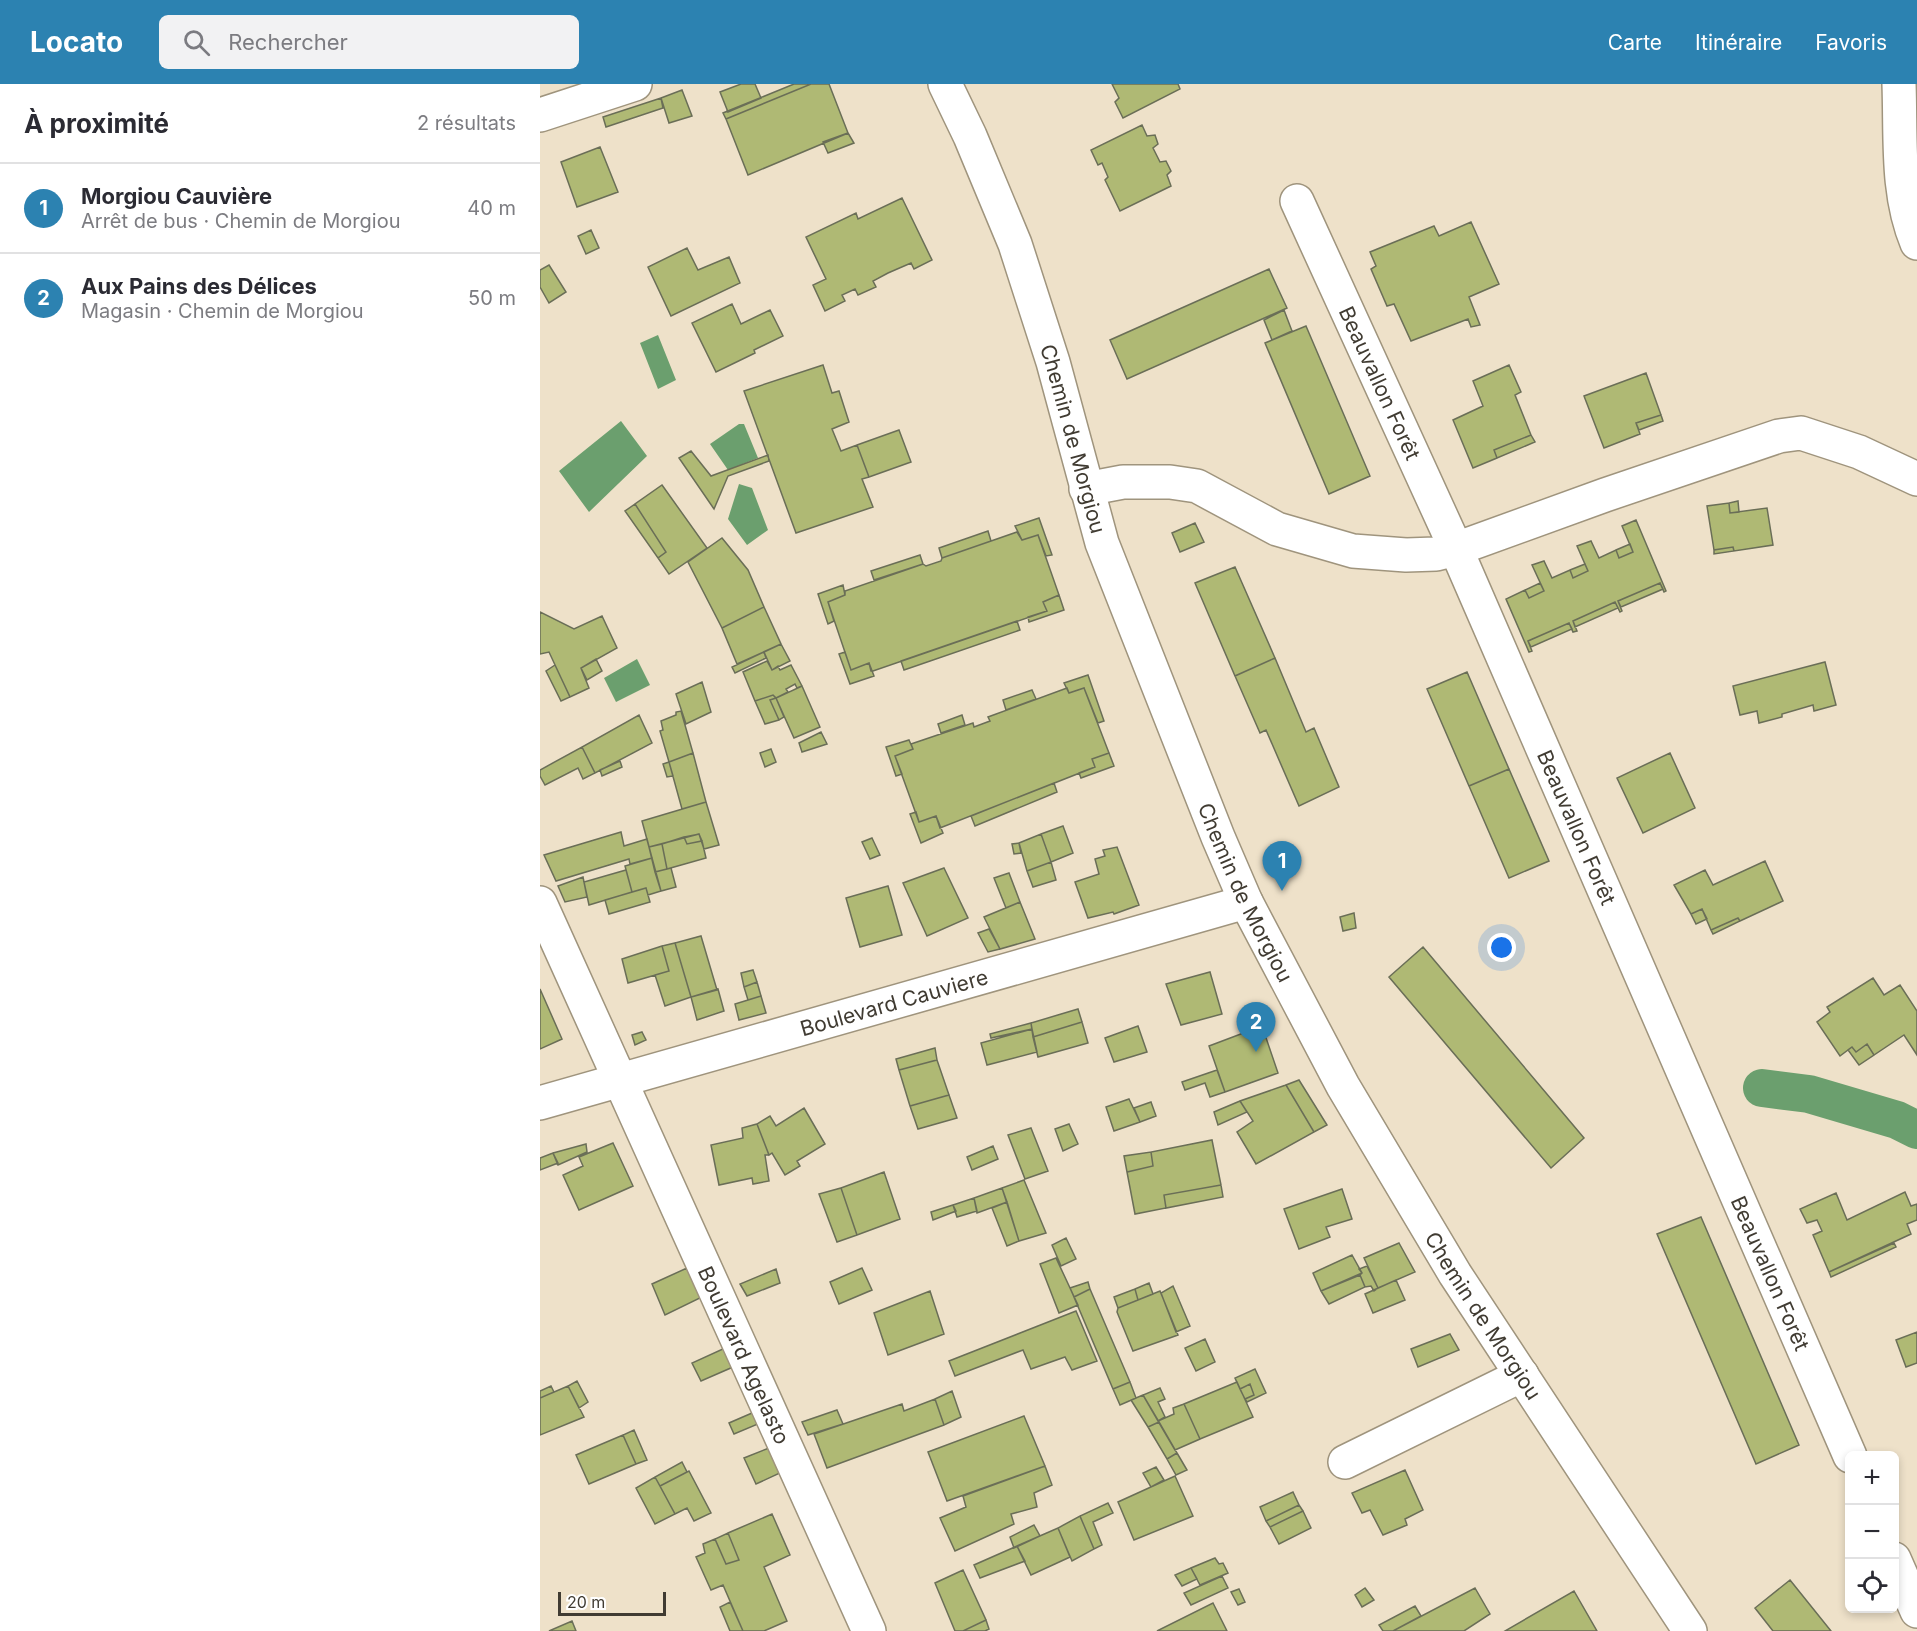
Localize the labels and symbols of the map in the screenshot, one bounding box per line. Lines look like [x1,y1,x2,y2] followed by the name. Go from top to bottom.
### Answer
[1334,302,1426,464] street label: Beauvallon Forêt
[1036,341,1111,536] street label: Chemin de Morgiou
[1532,746,1621,908] street label: Beauvallon Forêt
[1193,799,1298,986] street label: Chemin de Morgiou
[1262,842,1302,891] pin: 1
[1487,933,1516,962] your location
[797,964,991,1041] street label: Boulevard Cauviere
[1236,1002,1276,1052] pin: 2
[1726,1192,1815,1354] street label: Beauvallon Forêt
[1420,1227,1547,1404] street label: Chemin de Morgiou
[693,1262,795,1448] street label: Boulevard Agelasto
[558,1589,666,1616] scale bar

